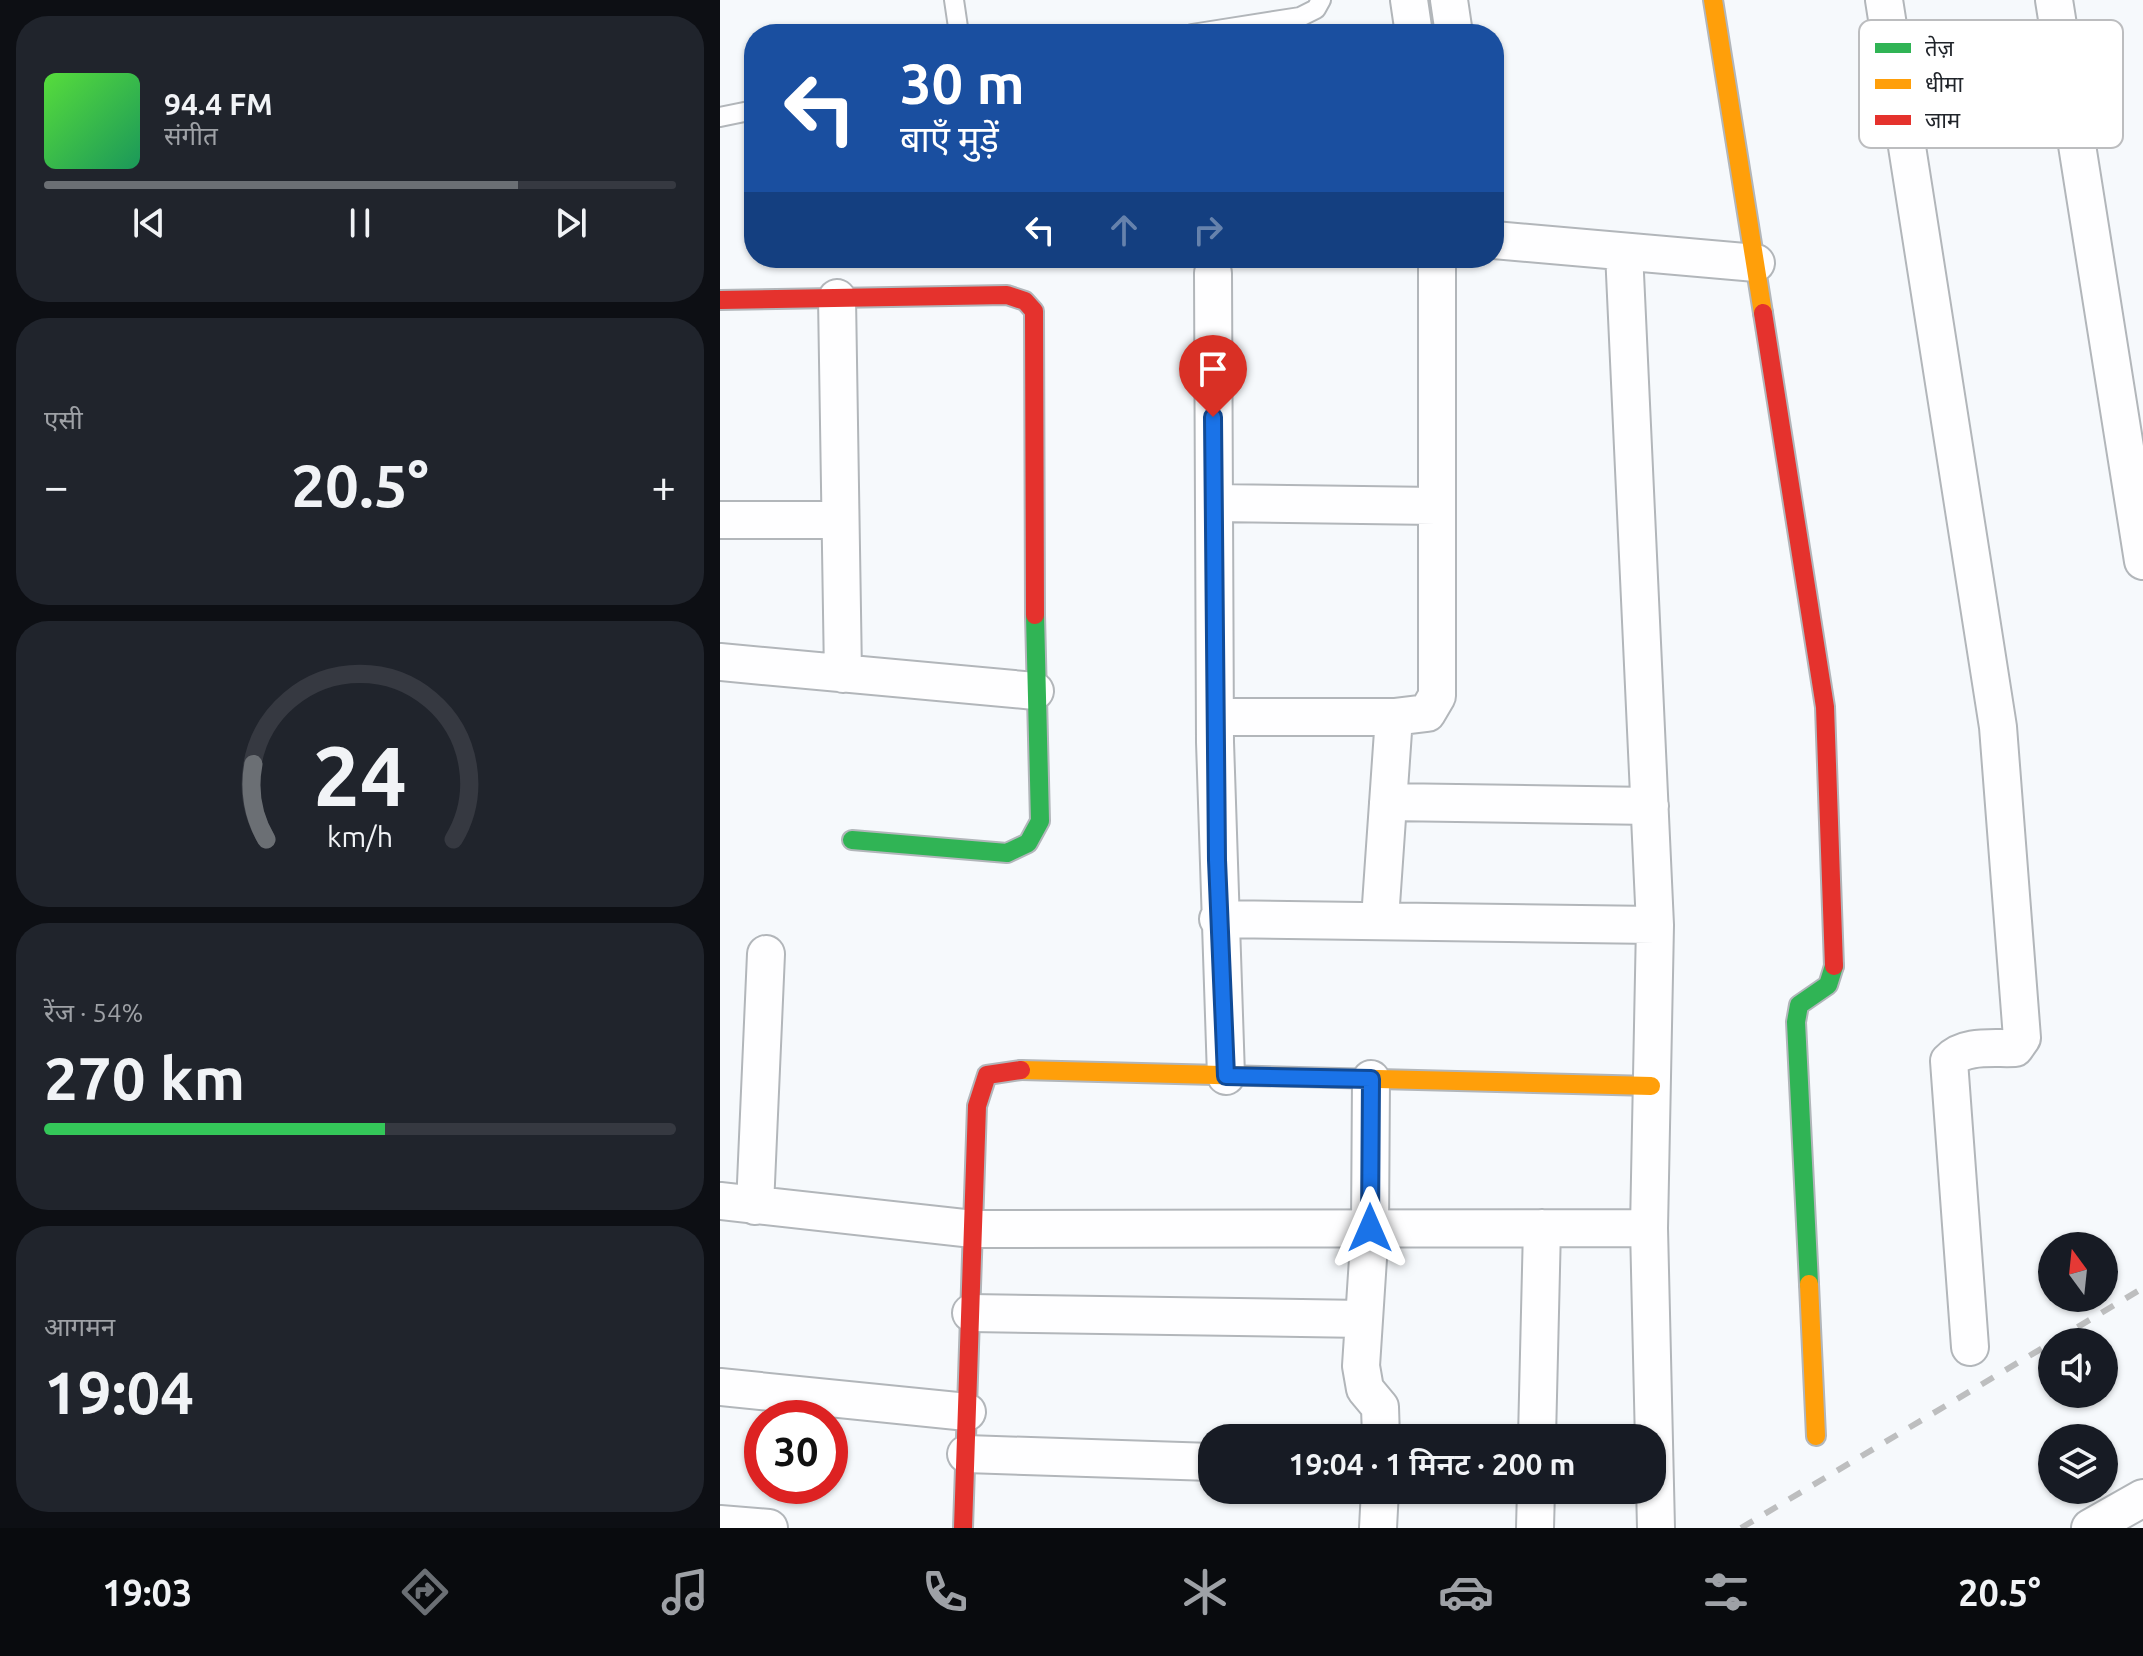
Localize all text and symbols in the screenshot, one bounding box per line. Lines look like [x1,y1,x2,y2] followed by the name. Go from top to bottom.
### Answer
[1859,20,2123,148] legend
[1925,35,1955,60] text: तेज़
[900,52,1025,115] text: 30 m
[768,56,872,160] icon: left
[1925,71,1963,96] text: धीमा
[164,87,273,121] text: 94.4 FM
[1925,107,1961,132] text: जाम
[900,118,999,159] text: बाएँ मुड़ें
[164,121,218,150] text: संगीत
[127,201,171,245] icon: previous
[338,201,382,245] icon: pause
[549,201,593,245] icon: next
[1018,208,1062,252] icon: left
[1102,208,1146,252] icon: ahead
[1186,208,1230,252] icon: right
[1179,335,1247,417] pin
[1191,347,1235,391] icon: arrive
[44,405,83,434] text: एसी
[291,451,429,518] text: 20.5°
[44,461,69,510] text: −
[651,461,676,510] text: +
[313,728,407,822] text: 24
[327,820,393,852] text: km/h
[44,998,143,1027] text: रेंज · 54%
[44,1044,245,1111] text: 270 km
[1328,1186,1412,1270] position arrow
[2038,1232,2118,1312] north arrow
[2038,1232,2118,1504] map controls
[44,1312,115,1341] text: आगमन
[2038,1328,2118,1408] button: sound
[44,1358,194,1425] text: 19:04
[744,1400,848,1504] speed limit sign: 30
[2038,1424,2118,1504] button: layers
[1289,1447,1575,1481] text: 19:04 · 1 मिनट · 200 m
[397,1564,453,1620] icon: directions
[657,1564,713,1620] icon: music
[917,1564,973,1620] icon: phone
[1177,1564,1233,1620] icon: climate
[1438,1564,1494,1620] icon: car
[1698,1564,1754,1620] icon: filters
[102,1572,192,1613] text: 19:03
[1958,1572,2041,1613] text: 20.5°

